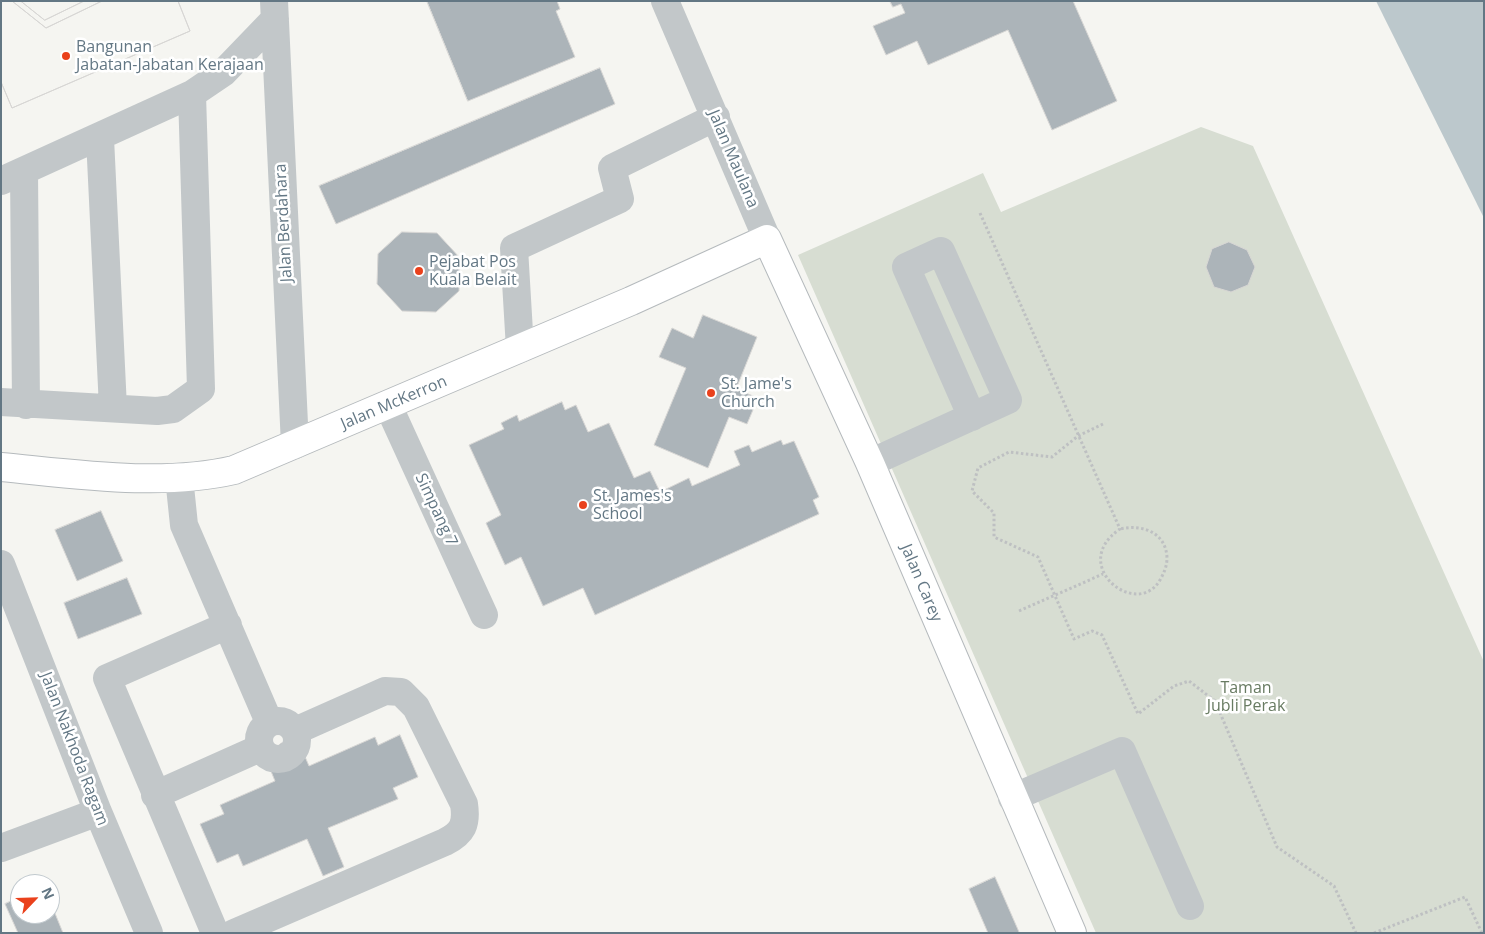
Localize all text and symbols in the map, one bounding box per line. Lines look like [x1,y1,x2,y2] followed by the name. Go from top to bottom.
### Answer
[76,37,264,75] place label: Bangunan Jabatan-Jabatan Kerajaan
[60,50,72,62] marker: Bangunan Jabatan-Jabatan Kerajaan
[704,107,762,211] street label: Jalan Maulana
[271,163,297,283] street label: Jalan Berdahara
[429,252,517,290] place label: Pejabat Pos Kuala Belait
[413,265,425,277] marker: Pejabat Pos Kuala Belait
[338,372,450,434] street label: Jalan McKerron
[721,374,792,412] place label: St. Jame's Church
[705,387,717,399] marker: St. Jame's Church
[411,471,461,549] street label: Simpang 7
[593,486,672,524] place label: St. James's School
[577,499,589,511] marker: St. James's School
[896,541,946,625] street label: Jalan Carey
[36,670,112,828] street label: Jalan Nakhoda Ragam
[1207,678,1285,716] park label: Taman Jubli Perak
[10,874,60,924] north arrow
[37,884,59,902] text: N

